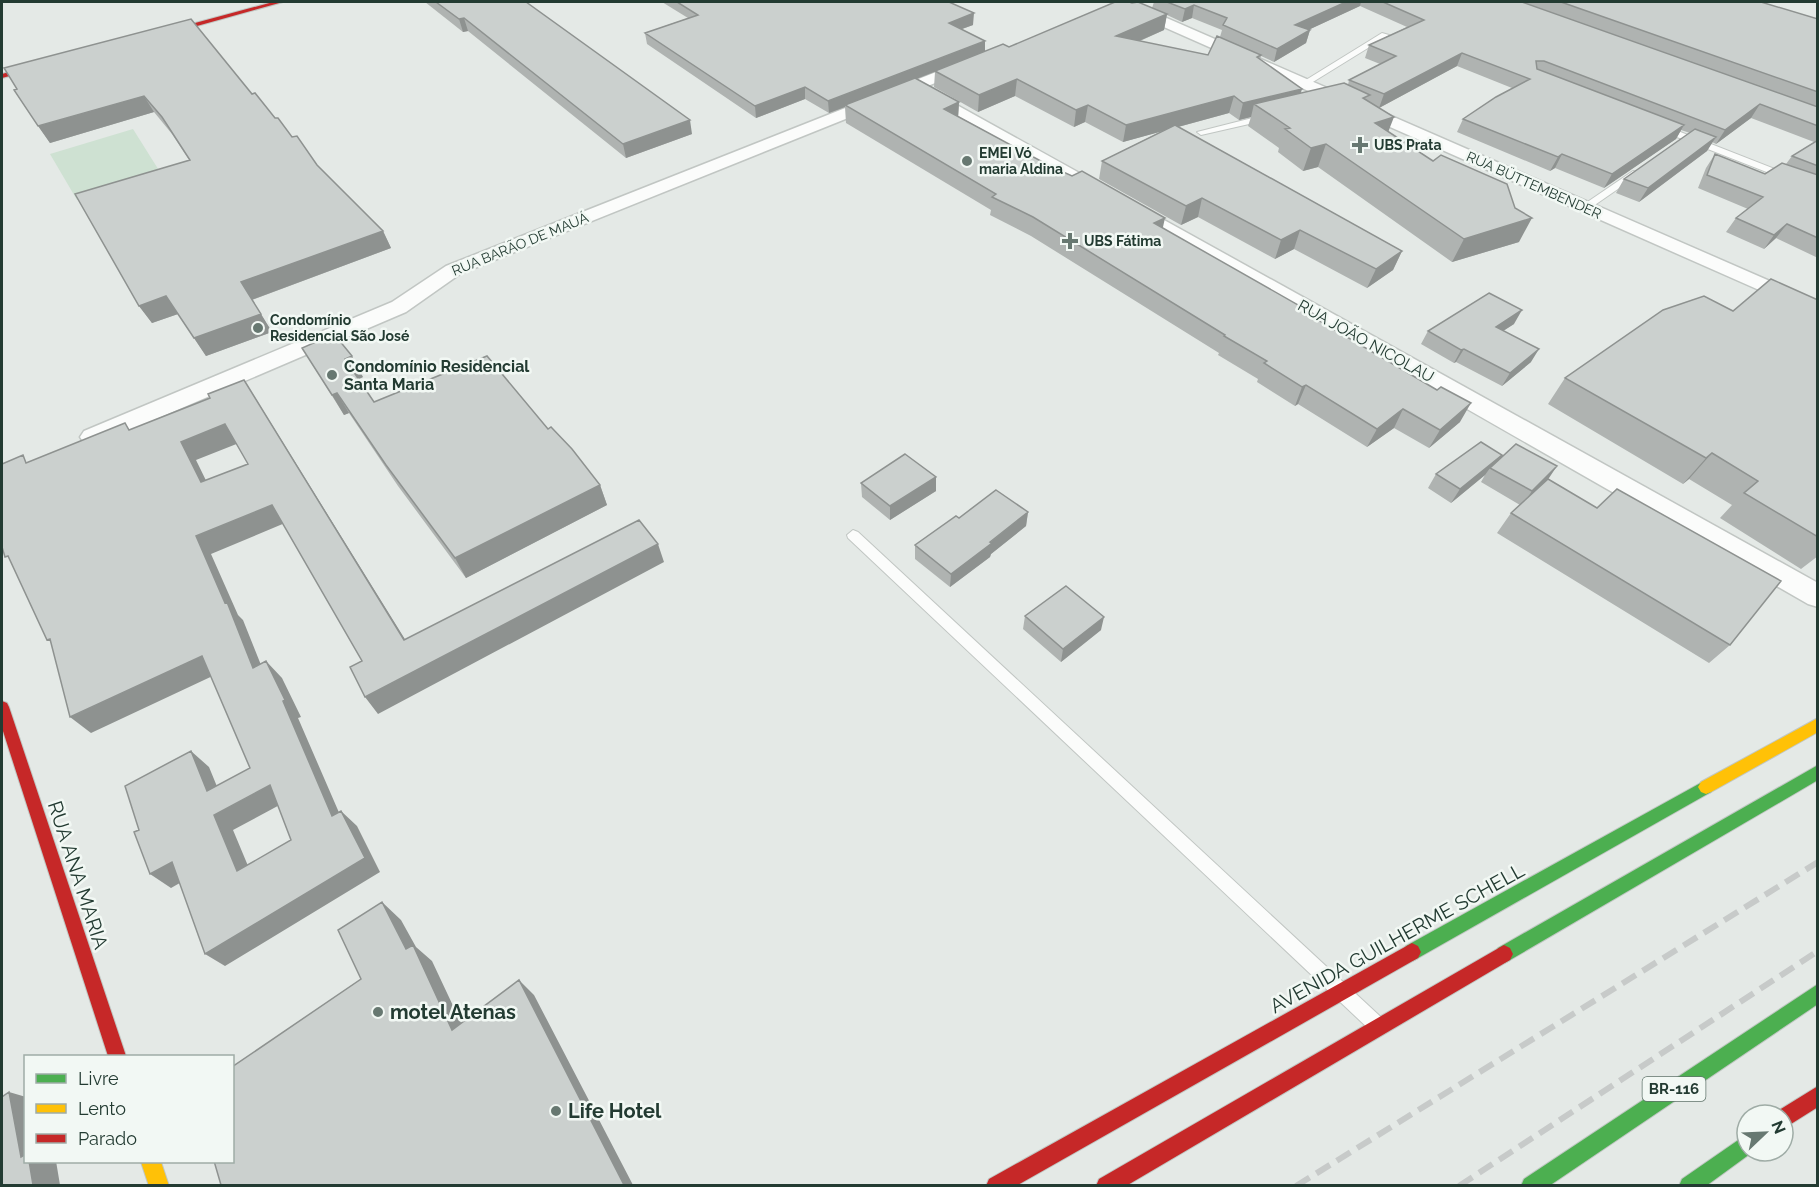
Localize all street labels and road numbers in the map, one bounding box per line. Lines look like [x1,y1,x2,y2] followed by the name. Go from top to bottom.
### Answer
[1464,146,1605,222] street label: RUA BÜTTEMBENDER
[449,208,591,279] street label: RUA BARÃO DE MAUÁ
[1295,295,1438,386] street label: RUA JOÃO NICOLAU
[43,798,113,953] street label: RUA ANA MARIA
[1266,858,1529,1018] street label: AVENIDA GUILHERME SCHELL
[1642,1077,1706,1101] road number: BR-116

